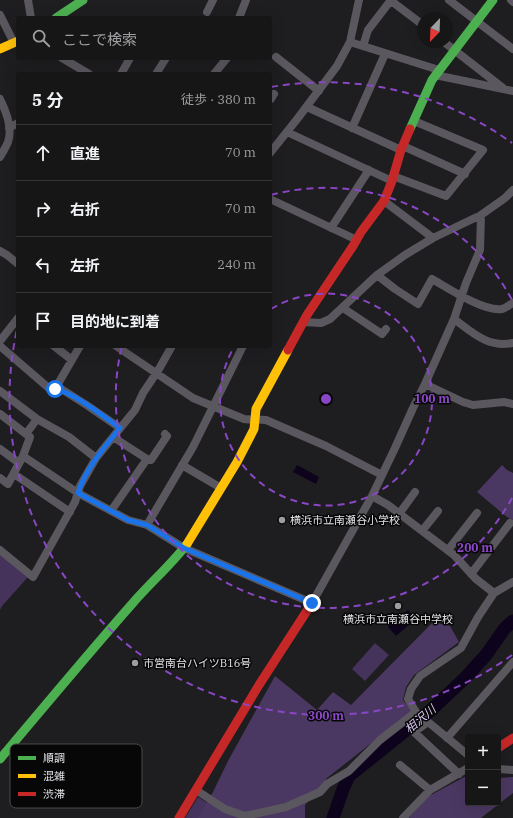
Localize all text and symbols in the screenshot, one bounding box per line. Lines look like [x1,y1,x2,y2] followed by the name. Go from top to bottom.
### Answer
[417,12,453,48] north arrow
[16,16,272,60] search box
[30,27,52,49] icon: search
[62,30,137,49] text: ここで検索
[32,89,63,111] text: 5 分
[181,91,256,108] text: 徒歩 · 380 m
[32,142,54,164] icon: ahead
[70,144,100,163] text: 直進
[225,144,256,161] text: 70 m
[32,198,54,220] icon: right
[70,200,100,219] text: 右折
[225,200,256,217] text: 70 m
[32,254,54,276] icon: left
[70,256,100,275] text: 左折
[217,256,256,273] text: 240 m
[32,310,54,332] icon: arrive
[70,312,160,331] text: 目的地に到着
[46,380,64,398] route start
[414,391,450,406] text: 100 m
[319,392,333,406] centre of rings
[290,513,400,527] place label: 横浜市立南瀬谷小学校
[277,515,287,525] marker: 横浜市立南瀬谷小学校
[457,540,493,555] text: 200 m
[303,594,321,612] route end
[393,601,403,611] marker: 横浜市立南瀬谷中学校
[343,612,453,626] place label: 横浜市立南瀬谷中学校
[143,656,251,670] place label: 市営南台ハイツB16号
[130,658,140,668] marker: 市営南台ハイツB16号
[401,700,440,736] water label: 相沢川
[308,708,344,723] text: 300 m
[465,734,501,806] map controls
[465,734,501,770] button: +
[10,744,142,808] legend
[43,751,65,765] text: 順調
[43,769,65,783] text: 混雑
[465,770,501,806] button: −
[43,787,65,801] text: 渋滞

